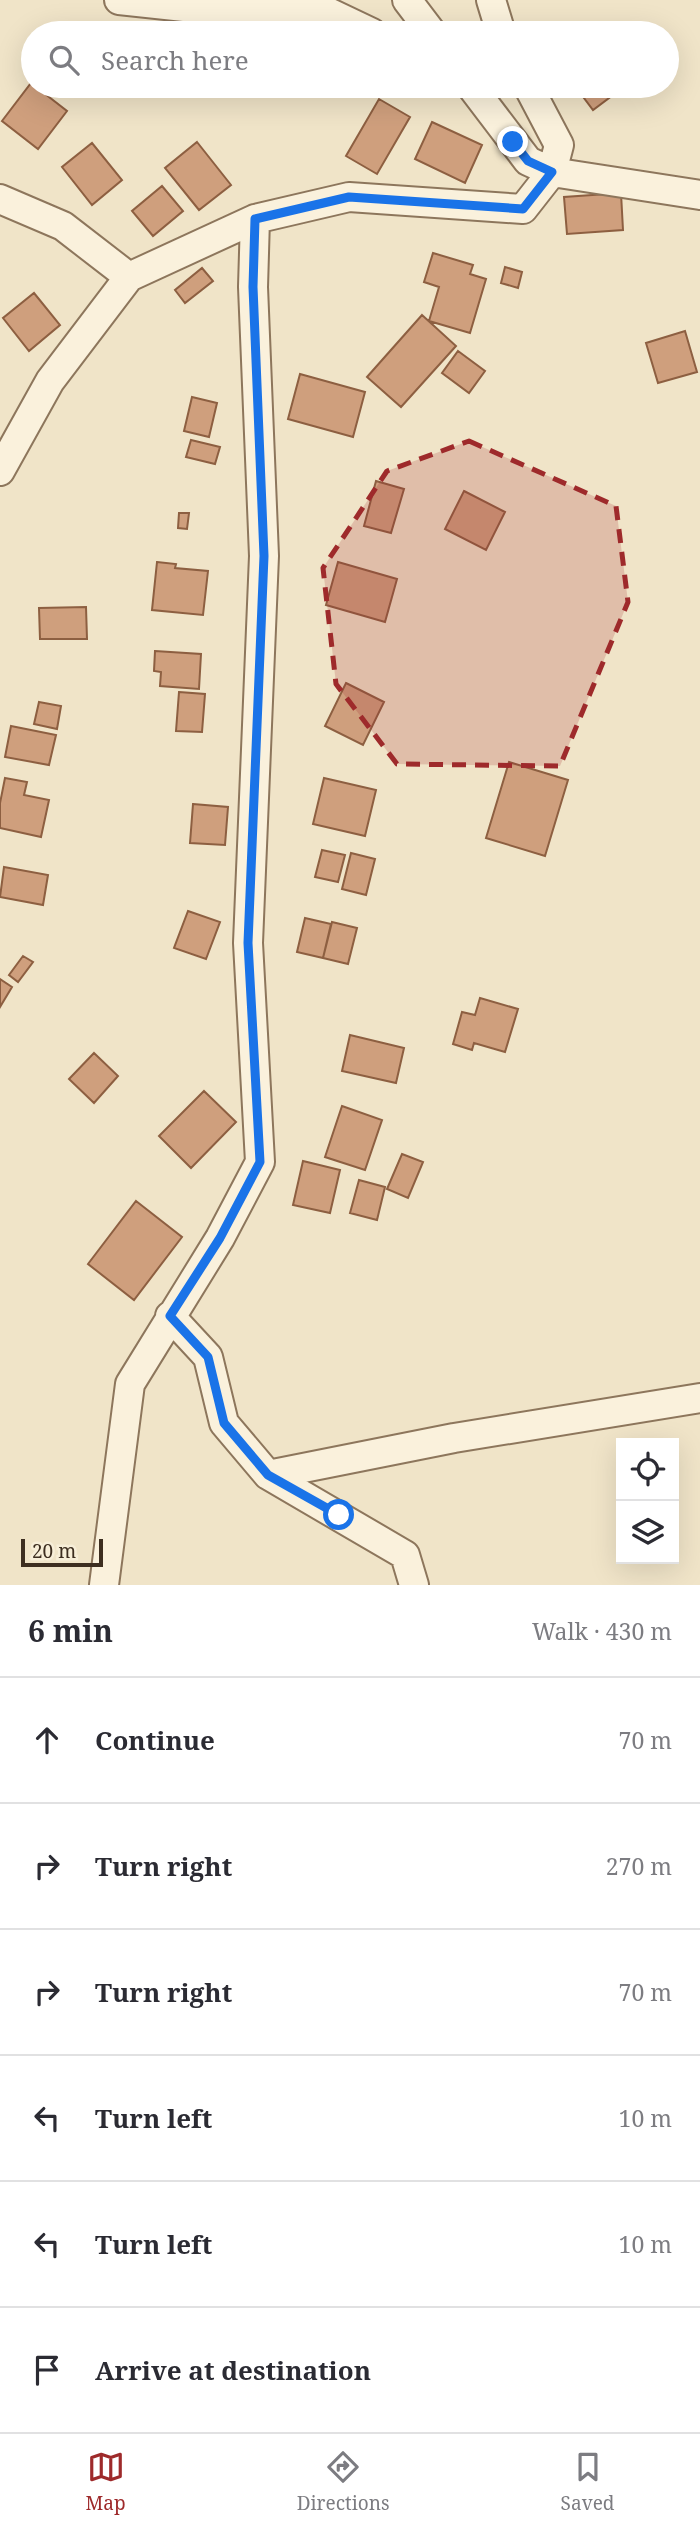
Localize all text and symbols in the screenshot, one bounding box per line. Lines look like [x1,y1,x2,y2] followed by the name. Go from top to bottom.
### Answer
[21,21,679,98] search box
[45,41,83,79] icon: search
[101,42,249,78] text: Search here
[497,126,528,157] route end
[616,1438,679,1564] map controls
[616,1438,679,1501] button: locate
[323,1499,354,1530] route start
[616,1501,679,1564] button: layers
[21,1536,103,1568] scale bar
[32,1538,76,1564] text: 20 m
[28,1610,113,1651] text: 6 min
[532,1615,672,1647] text: Walk · 430 m
[28,1721,66,1759] icon: ahead
[95,1722,215,1758] text: Continue
[619,1724,672,1756] text: 70 m
[28,1847,66,1885] icon: right
[95,1848,232,1884] text: Turn right
[606,1850,672,1882] text: 270 m
[28,1973,66,2011] icon: right
[95,1974,232,2010] text: Turn right
[619,1976,672,2008] text: 70 m
[28,2099,66,2137] icon: left
[95,2100,212,2136] text: Turn left
[619,2102,672,2134] text: 10 m
[28,2225,66,2263] icon: left
[95,2226,212,2262] text: Turn left
[619,2228,672,2260] text: 10 m
[28,2351,66,2389] icon: arrive
[95,2352,371,2388] text: Arrive at destination
[86,2448,126,2516] tab: Map
[297,2448,390,2516] tab: Directions
[561,2448,614,2516] tab: Saved

